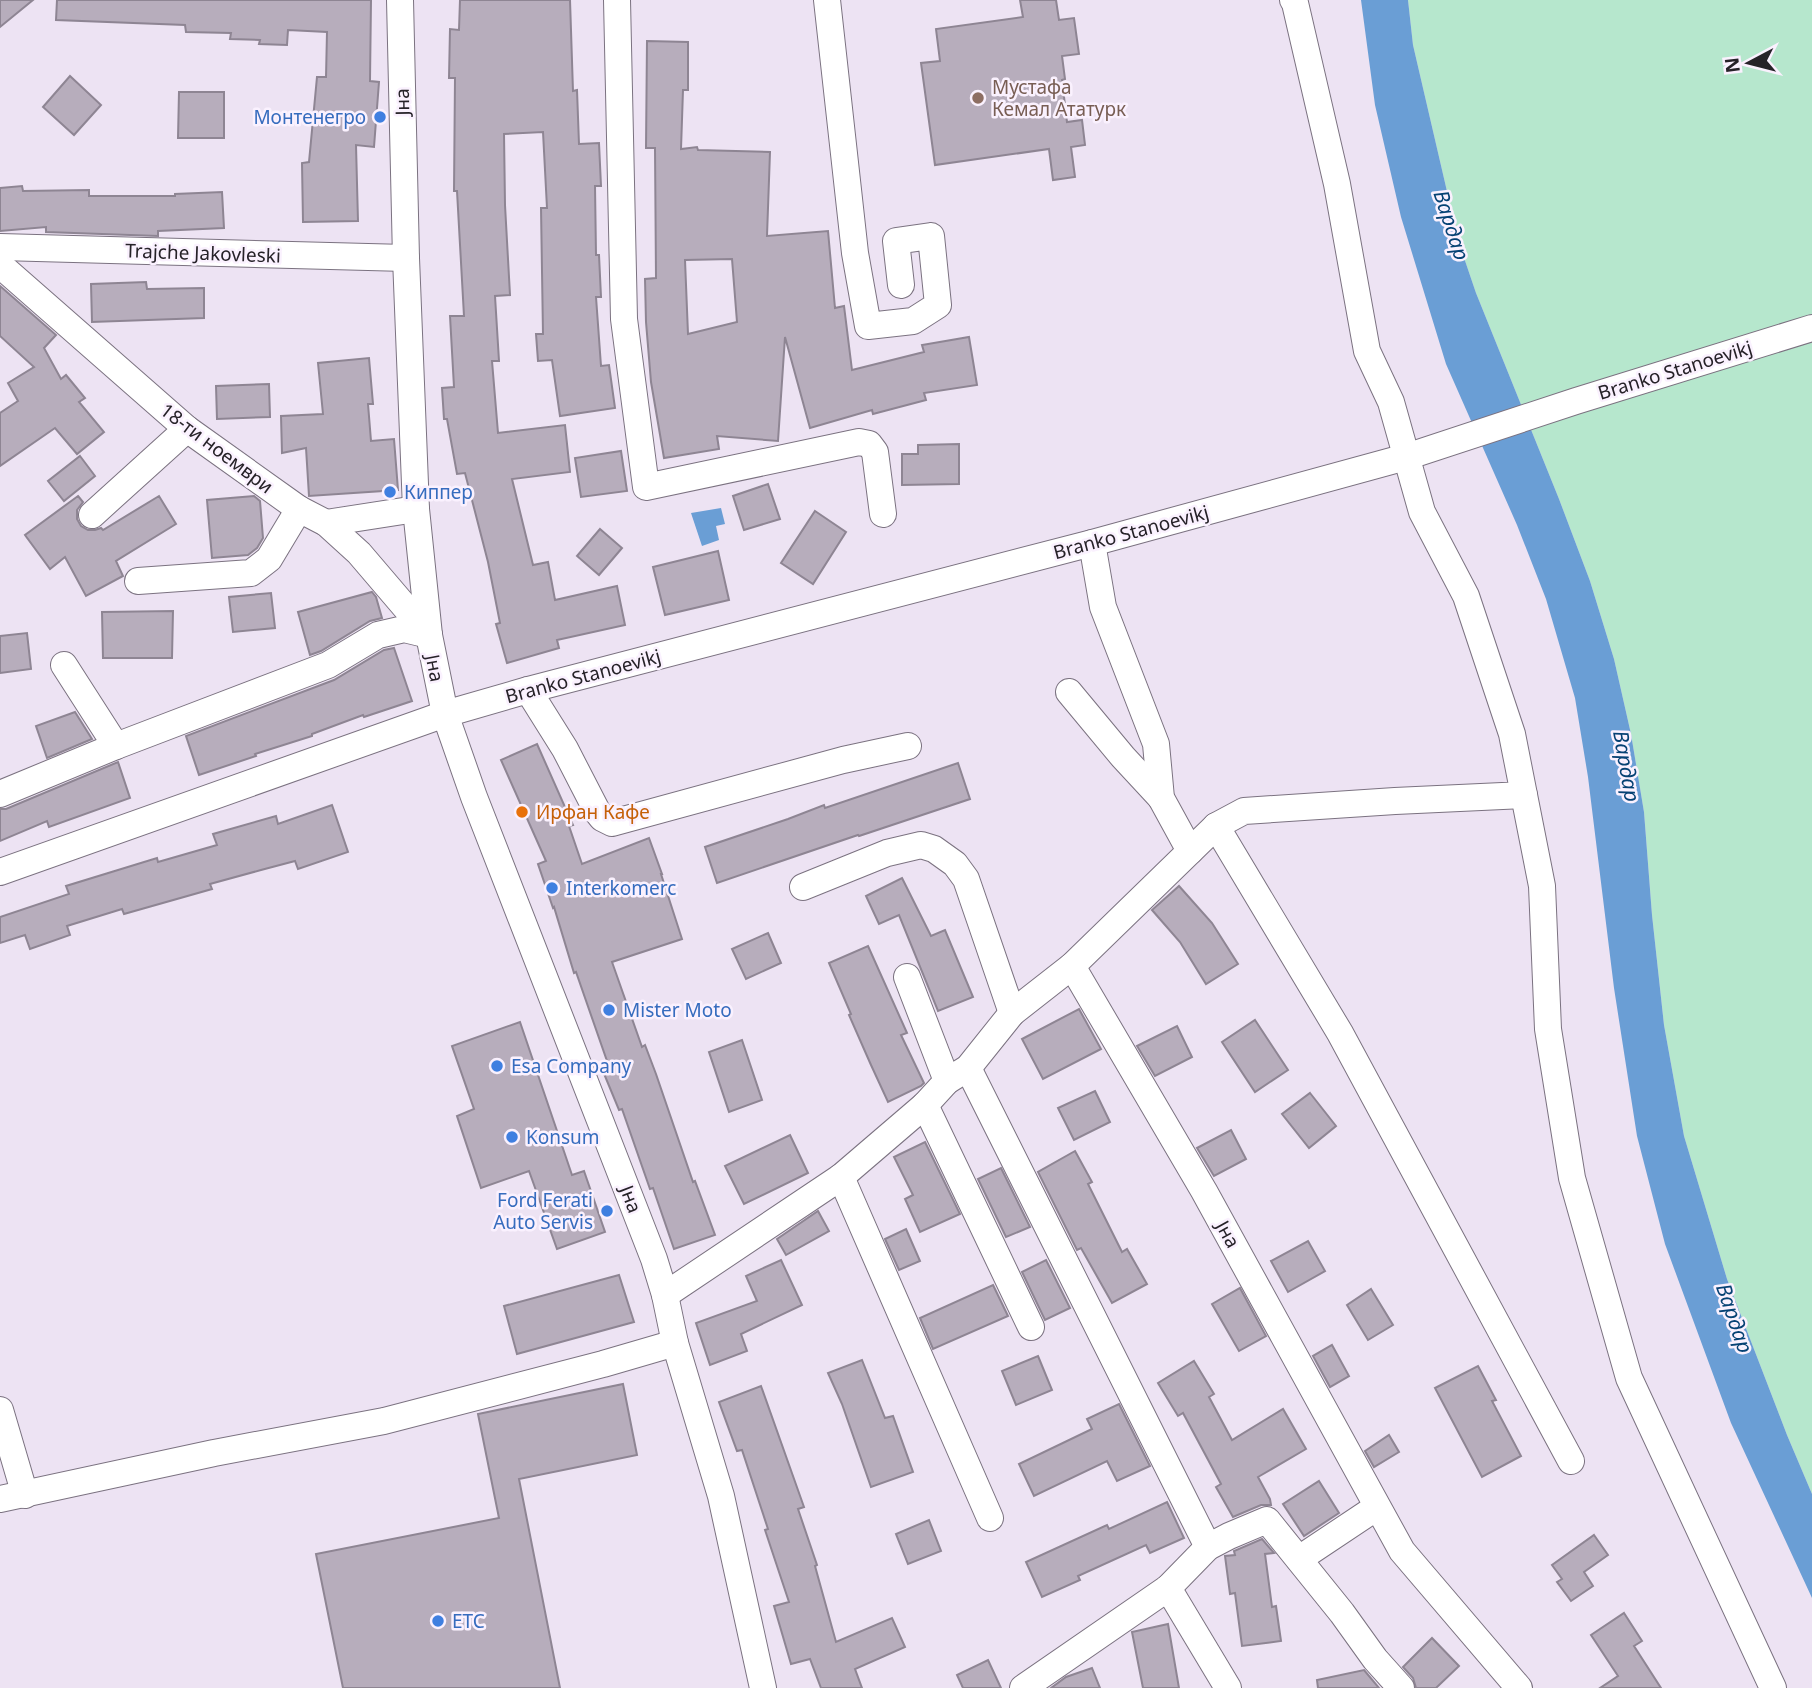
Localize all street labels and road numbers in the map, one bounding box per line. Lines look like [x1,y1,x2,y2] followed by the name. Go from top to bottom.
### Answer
[389,88,415,118] street label: Јна
[125,237,281,269] street label: Trajche Jakovleski
[1595,334,1755,406] street label: Branko Stanoevikj
[155,397,279,499] street label: 18-ти ноември
[1050,499,1212,565] street label: Branko Stanoevikj
[502,643,664,709] street label: Branko Stanoevikj
[419,650,450,684] street label: Јна
[613,1180,648,1216] street label: Јна
[1209,1214,1246,1252] street label: Јна

